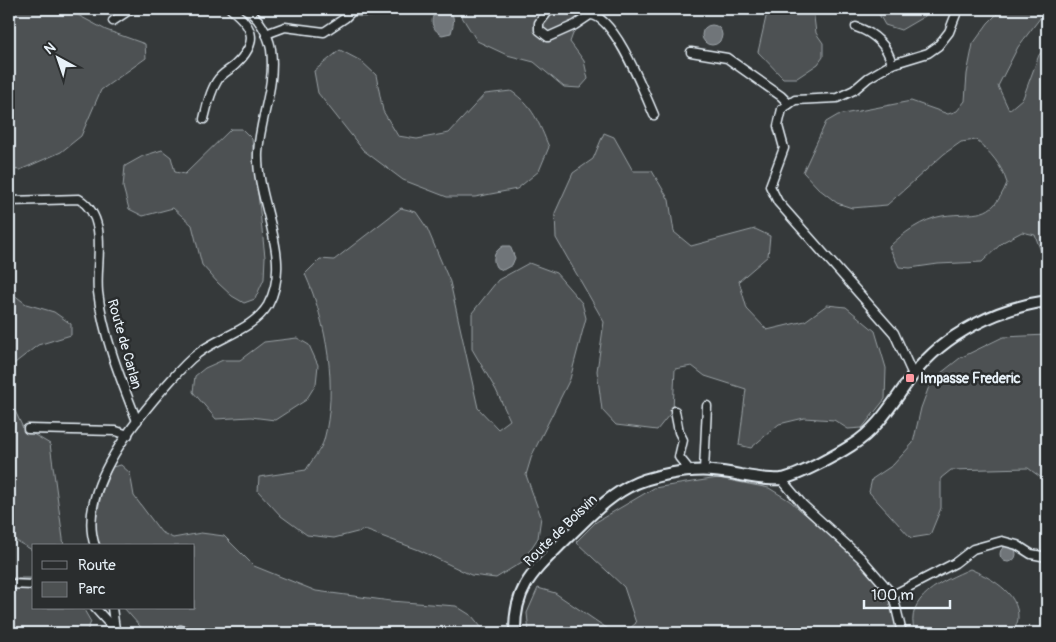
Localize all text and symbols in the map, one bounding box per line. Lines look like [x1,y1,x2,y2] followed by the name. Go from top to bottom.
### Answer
[32,32,82,82] north arrow
[41,39,59,58] text: N
[104,297,145,391] street label: Route de Carlan
[920,370,1021,387] place label: Impasse Frederic
[904,372,916,384] marker: Impasse Frederic
[520,491,601,570] street label: Route de Boisvin
[32,544,195,610] legend
[78,556,116,575] text: Route
[864,577,950,609] scale bar
[78,580,106,599] text: Parc
[871,586,914,605] text: 100 m

